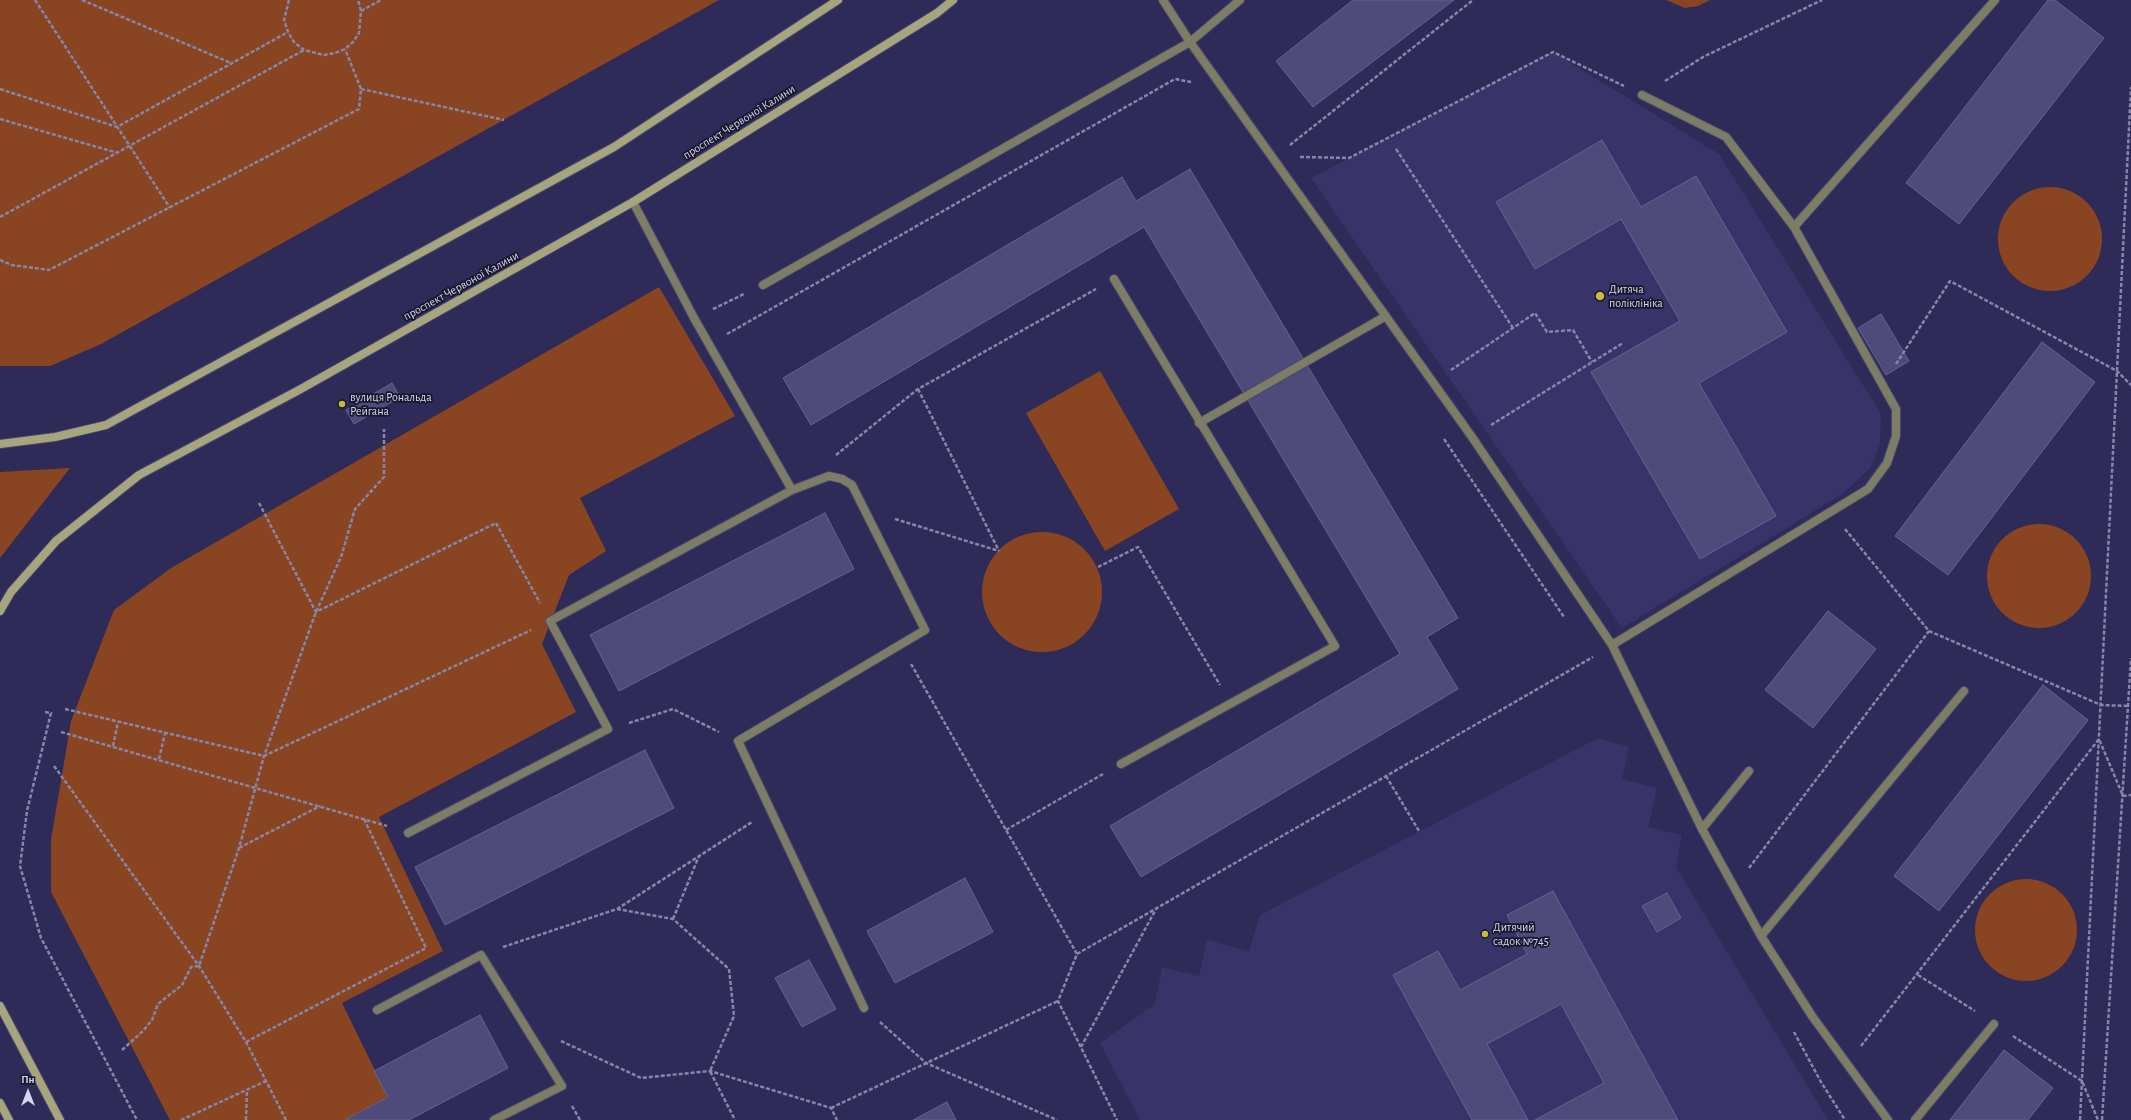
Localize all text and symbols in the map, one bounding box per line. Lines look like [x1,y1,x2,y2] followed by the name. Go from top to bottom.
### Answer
[680,82,798,162] street label: проспект Червоної Калини
[401,248,521,324] street label: проспект Червоної Калини
[1609,282,1663,310] place label: Дитяча поліклініка
[1594,290,1606,302] marker: Дитяча поліклініка
[350,390,432,418] place label: вулиця Рональда Рейгана
[337,399,347,409] marker: вулиця Рональда Рейгана
[1493,920,1549,948] place label: Дитячий садок №745
[1480,929,1490,939] marker: Дитячий садок №745
[8,1072,48,1112] north arrow
[21,1074,35,1085] text: Пн

